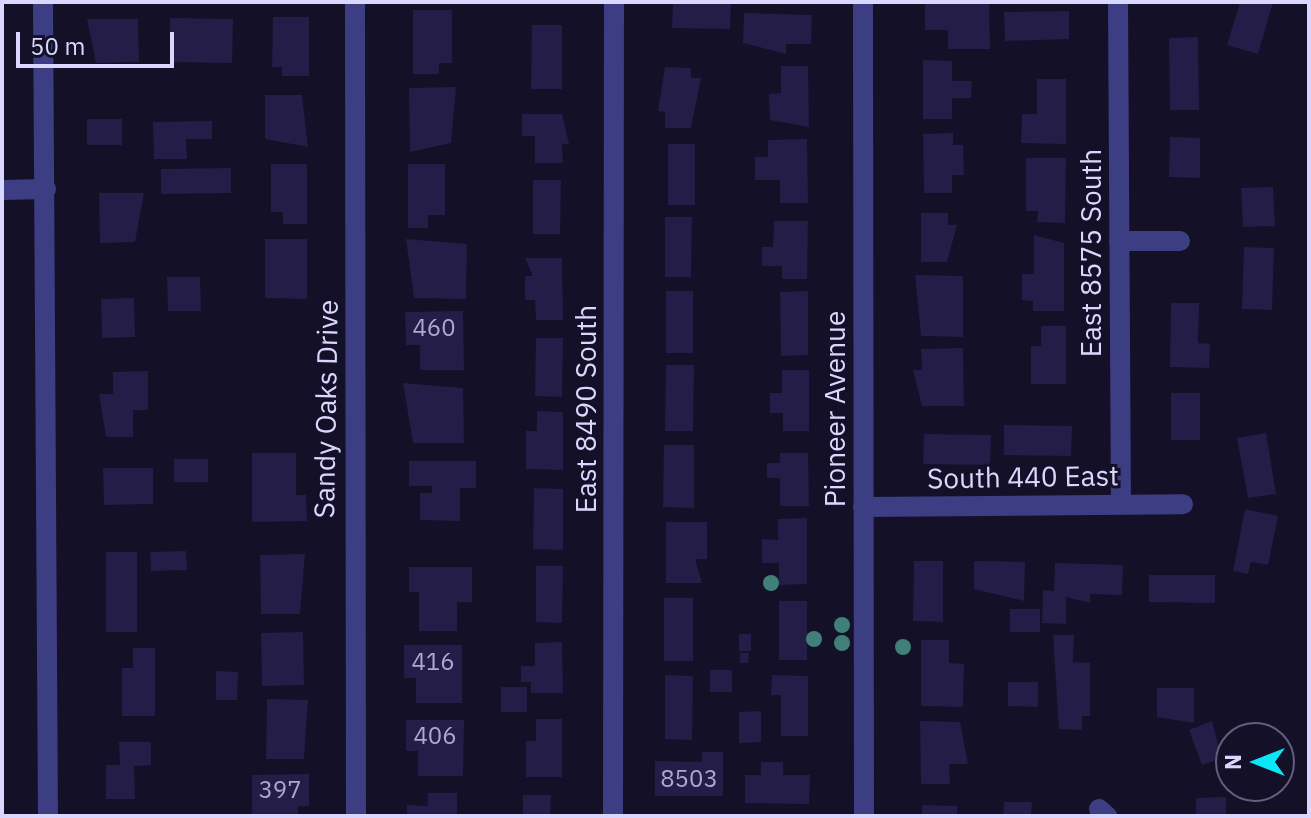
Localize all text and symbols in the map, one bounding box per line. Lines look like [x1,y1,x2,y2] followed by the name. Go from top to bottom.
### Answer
[20,16,178,66] scale bar
[30,30,85,62] text: 50 m
[1074,149,1108,357] street label: East 8575 South
[307,300,345,518] street label: Sandy Oaks Drive
[569,305,603,513] street label: East 8490 South
[818,311,852,507] street label: Pioneer Avenue
[412,314,456,342] house number: 460
[927,459,1119,495] street label: South 440 East
[411,648,455,676] house number: 416
[413,722,457,750] house number: 406
[1215,722,1295,802] north arrow
[1218,754,1247,770] text: N
[660,765,718,793] house number: 8503
[258,776,302,804] house number: 397

